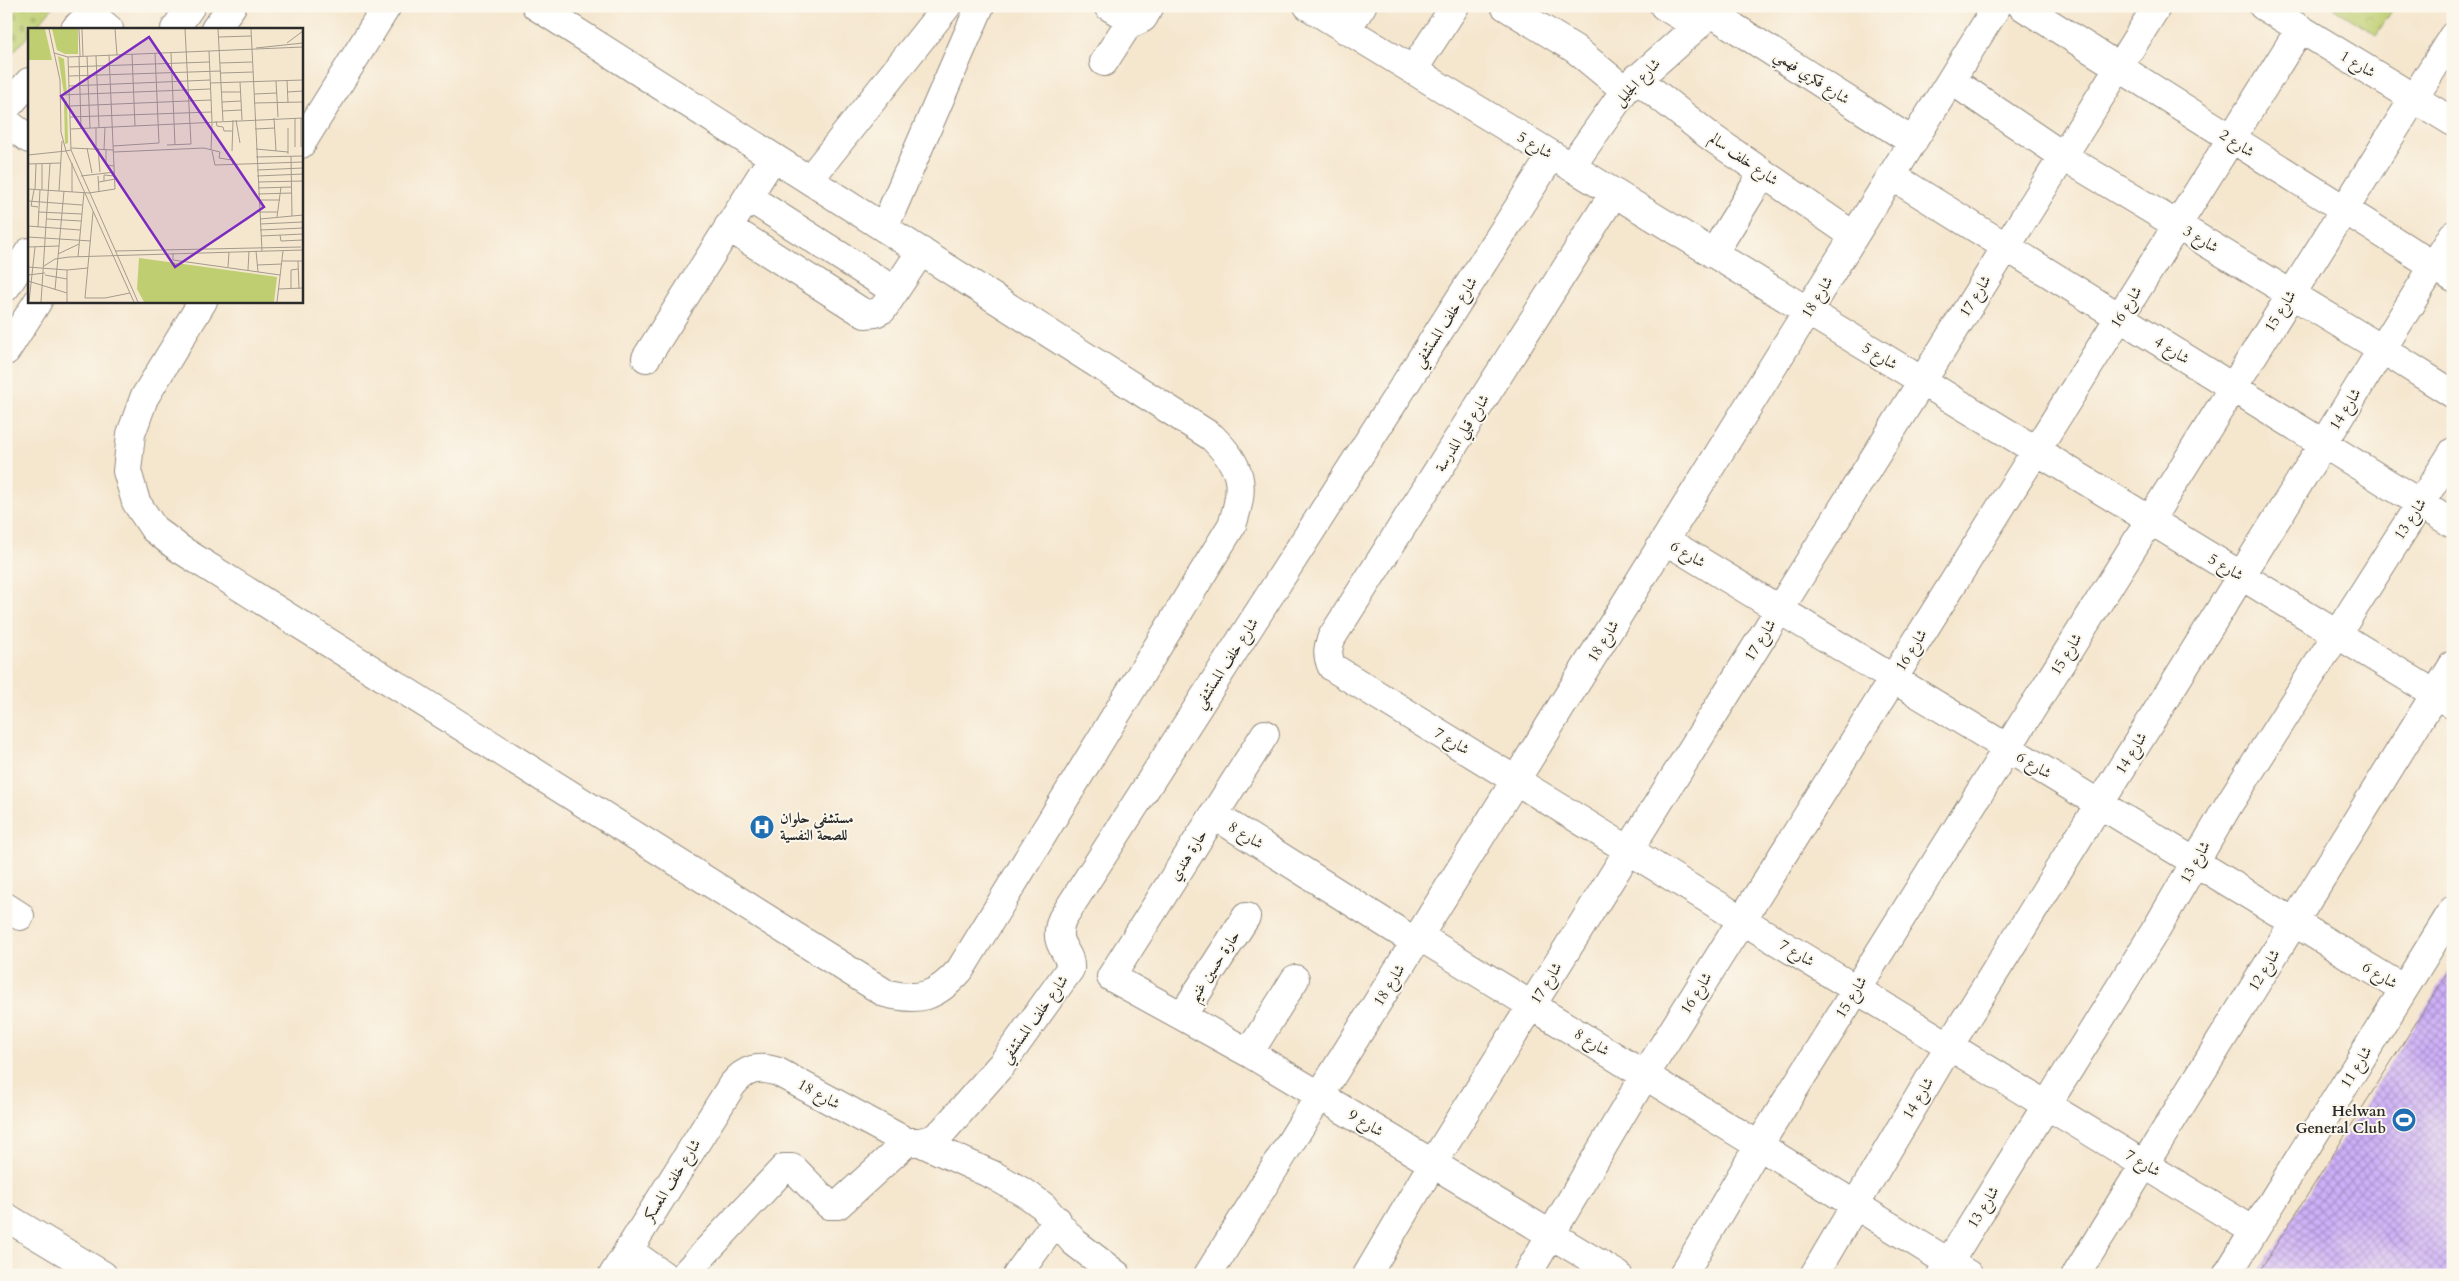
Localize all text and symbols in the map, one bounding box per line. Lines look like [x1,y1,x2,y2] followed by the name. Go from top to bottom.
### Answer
[28,28,302,302] inset map
[1768,45,1853,112] street label: شارع فكري فهمي
[2335,46,2379,85] street label: شارع 1
[1609,54,1667,112] street label: شارع الجليل
[2214,124,2258,164] street label: شارع 2
[1512,127,1556,166] street label: شارع 5
[1704,128,1782,193] street label: شارع خلف سالم
[2178,221,2222,260] street label: شارع 3
[1954,271,1998,322] street label: شارع 17
[1796,272,1840,323] street label: شارع 18
[1408,273,1485,373] street label: شارع خلف المستشفي
[2105,282,2149,333] street label: شارع 16
[2259,286,2303,337] street label: شارع 15
[2149,332,2193,371] street label: شارع 4
[1857,338,1901,377] street label: شارع 5
[2324,384,2368,435] street label: شارع 14
[1430,390,1497,478] street label: شارع قبلي المدرسة
[2389,494,2433,545] street label: شارع 13
[1665,536,1709,575] street label: شارع 6
[2203,549,2247,588] street label: شارع 5
[1189,614,1266,714] street label: شارع خلف المستشفي
[1739,615,1783,666] street label: شارع 17
[1582,616,1626,667] street label: شارع 18
[1890,625,1934,676] street label: شارع 16
[2045,629,2089,680] street label: شارع 15
[1429,723,1473,762] street label: شارع 7
[2110,728,2154,779] street label: شارع 14
[2011,747,2055,786] street label: شارع 6
[780,808,854,845] place label: مستشفي حلوان للصحة النفسية
[749,814,775,840] hospital icon: مستشفي حلوان للصحة النفسية
[1223,817,1267,856] street label: شارع 8
[1164,826,1213,886] street label: حارة هندي
[2175,837,2217,888] street label: شارع 13
[1184,927,1249,1008] street label: حارة حسين غنيم
[1774,935,1818,974] street label: شارع 7
[2243,945,2287,996] street label: شارع 12
[2357,957,2401,996] street label: شارع 6
[1525,958,1569,1009] street label: شارع 17
[1368,960,1412,1011] street label: شارع 18
[1675,968,1719,1019] street label: شارع 16
[995,971,1076,1069] street label: شارع خلف المستشفي
[1830,972,1874,1023] street label: شارع 15
[1569,1024,1613,1063] street label: شارع 8
[2335,1042,2379,1093] street label: شارع 11
[1898,1073,1941,1124] street label: شارع 14
[793,1074,844,1116] street label: شارع 18
[2295,1101,2386,1138] place label: Helwan General Club
[1343,1105,1387,1144] street label: شارع 9
[2391,1107,2417,1133] sports icon: Helwan General Club
[638,1135,708,1228] street label: شارع خلف المعسكر
[2120,1145,2164,1184] street label: شارع 7
[1962,1182,2006,1233] street label: شارع 13

